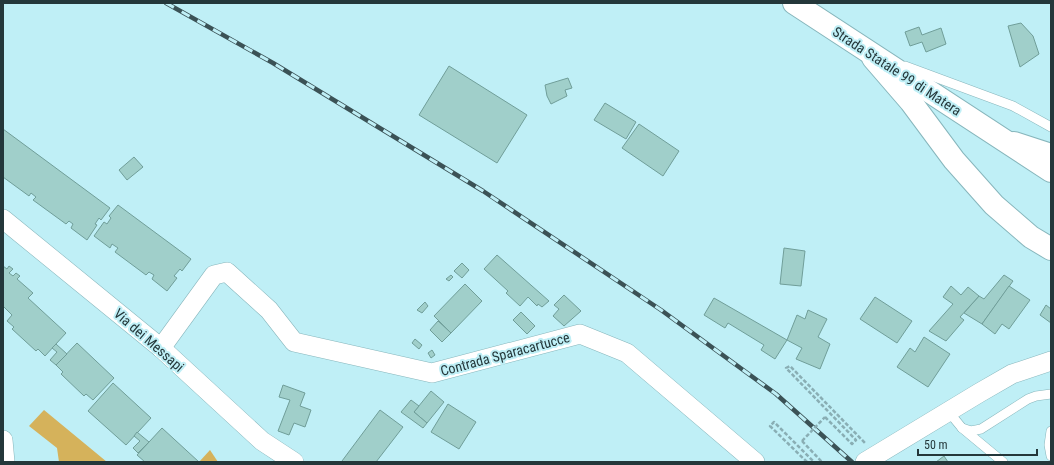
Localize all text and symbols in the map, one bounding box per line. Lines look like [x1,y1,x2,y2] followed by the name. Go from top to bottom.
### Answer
[830,23,964,119] street label: Strada Statale 99 di Matera
[111,305,187,375] street label: Via dei Messapi
[439,329,572,379] street label: Contrada Sparacartucce
[918,431,1037,457] scale bar
[924,438,948,452] text: 50 m

